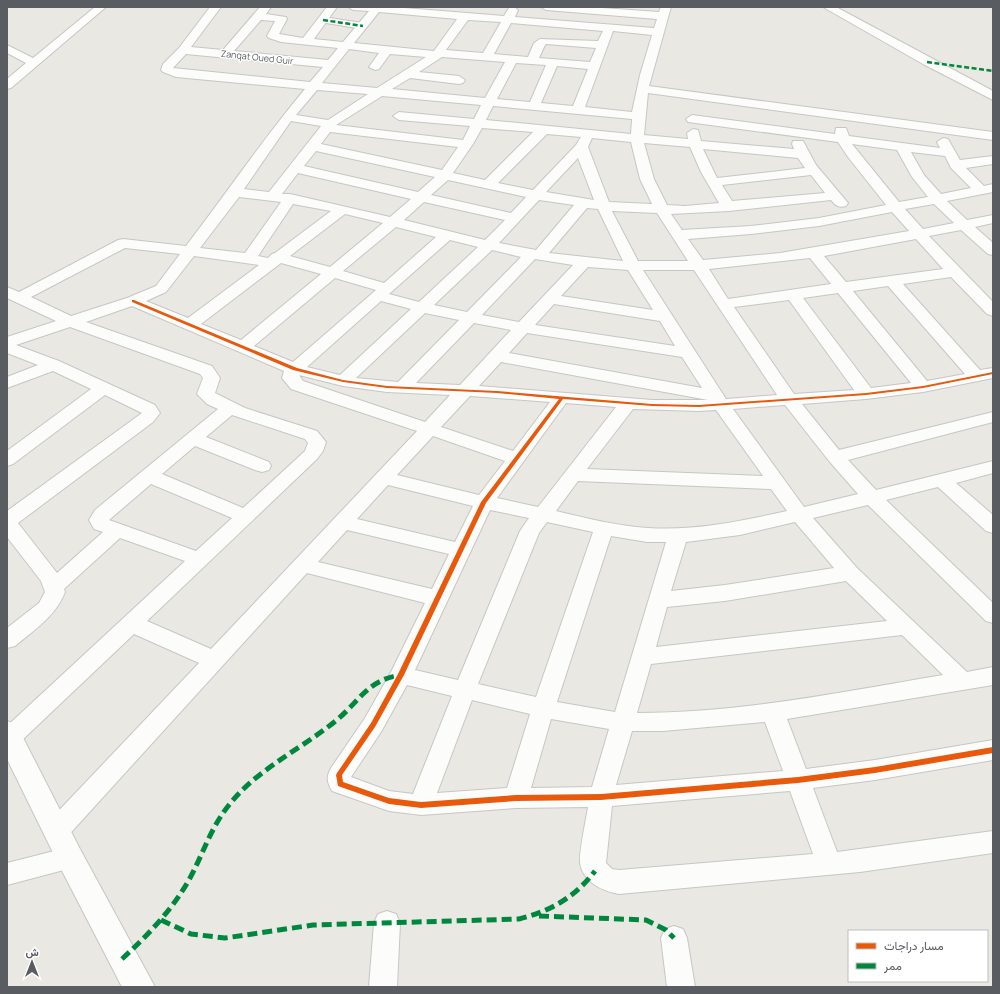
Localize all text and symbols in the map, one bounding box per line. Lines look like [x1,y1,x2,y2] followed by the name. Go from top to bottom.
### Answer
[220,47,295,67] street label: Zanqat Oued Guir
[848,930,988,982] legend
[884,937,944,954] text: مسار دراجات
[12,942,52,982] north arrow
[25,944,39,959] text: ش
[883,957,902,974] text: ممر

